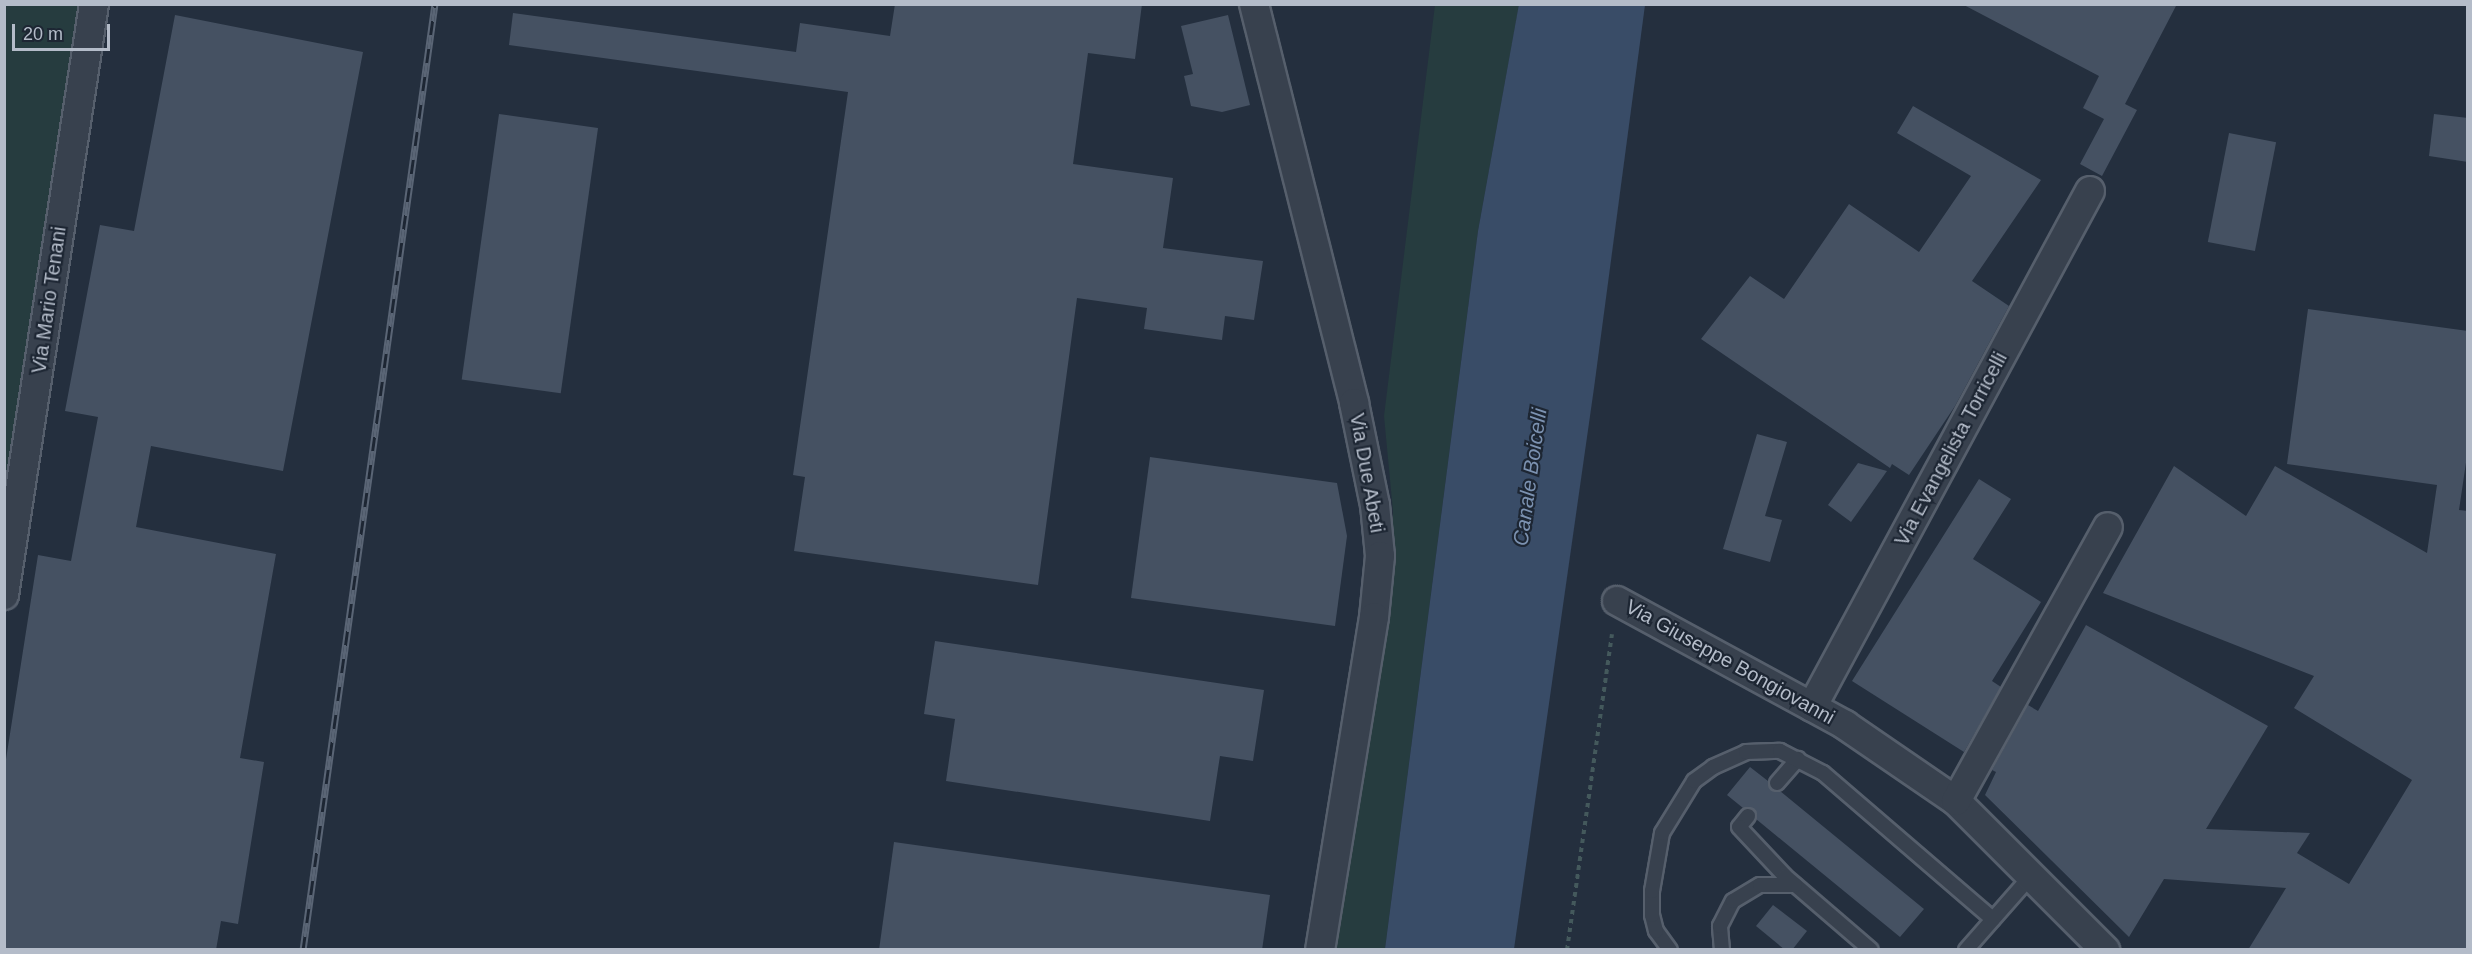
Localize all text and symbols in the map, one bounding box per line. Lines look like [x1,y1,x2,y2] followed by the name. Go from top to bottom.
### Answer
[15,12,112,50] scale bar
[23,24,63,44] text: 20 m
[27,225,71,375] street label: Via Mario Tenani
[1890,348,2012,550] street label: Via Evangelista Torricelli
[1508,406,1552,548] water label: Canale Boicelli
[1345,411,1389,535] street label: Via Due Abeti
[1621,594,1839,730] street label: Via Giuseppe Bongiovanni

